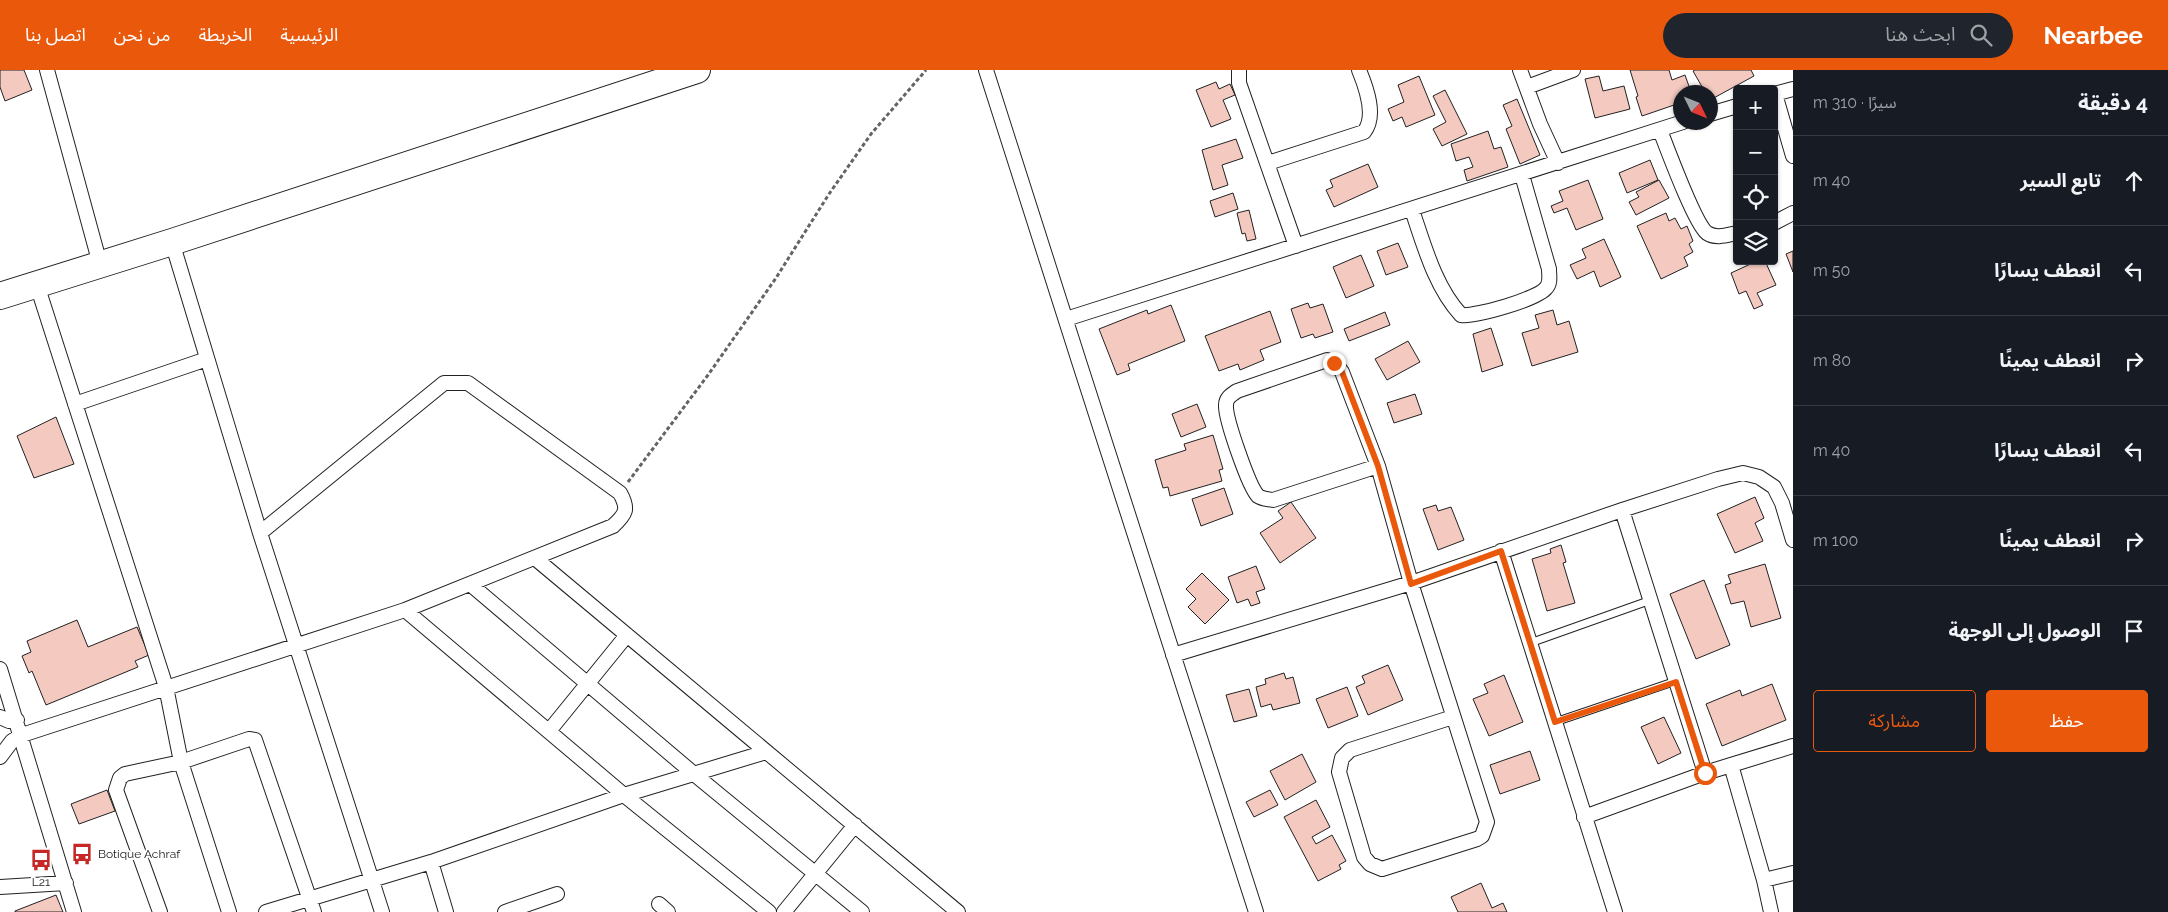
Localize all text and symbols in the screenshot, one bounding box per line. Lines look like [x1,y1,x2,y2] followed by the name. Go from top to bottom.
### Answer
[1663,13,2013,58] search box
[1967,21,1995,49] icon: search
[2043,21,2143,50] text: Nearbee
[1885,23,1955,45] text: ابحث هنا
[25,24,86,45] text: اتصل بنا
[114,24,170,45] text: من نحن
[198,24,252,45] text: الخريطة
[280,24,338,45] text: الرئيسية
[1673,85,1718,130] north arrow
[1733,85,1778,265] map controls
[1733,85,1778,130] button: +
[2078,90,2148,115] text: 4 دقيقة
[1813,93,1896,112] text: سيرًا · 310 m
[1733,130,1778,175] button: −
[2120,167,2148,195] icon: ahead
[2020,169,2101,191] text: تابع السير
[1813,171,1850,190] text: 40 m
[1733,175,1778,220] button: locate
[1733,220,1778,265] button: layers
[2120,257,2148,285] icon: left
[1994,259,2101,281] text: انعطف يسارًا
[1813,261,1850,280] text: 50 m
[2120,347,2148,375] icon: right
[1999,349,2101,371] text: انعطف يمينًا
[1813,351,1851,370] text: 80 m
[1323,352,1346,375] route end
[2120,437,2148,465] icon: left
[1994,439,2101,461] text: انعطف يسارًا
[1813,441,1850,460] text: 40 m
[2120,527,2148,555] icon: right
[1999,529,2101,551] text: انعطف يمينًا
[1813,531,1858,550] text: 100 m
[2120,617,2148,645] icon: arrive
[1948,619,2101,641] text: الوصول إلى الوجهة
[1813,690,1976,752] button: مشاركة
[1986,690,2148,752] button: حفظ
[1694,762,1717,785] route start
[69,841,95,867] bus stop icon: Botique Achraf
[28,847,54,873] bus stop icon: L21
[98,847,181,861] place label: Botique Achraf
[32,875,50,889] place label: L21

